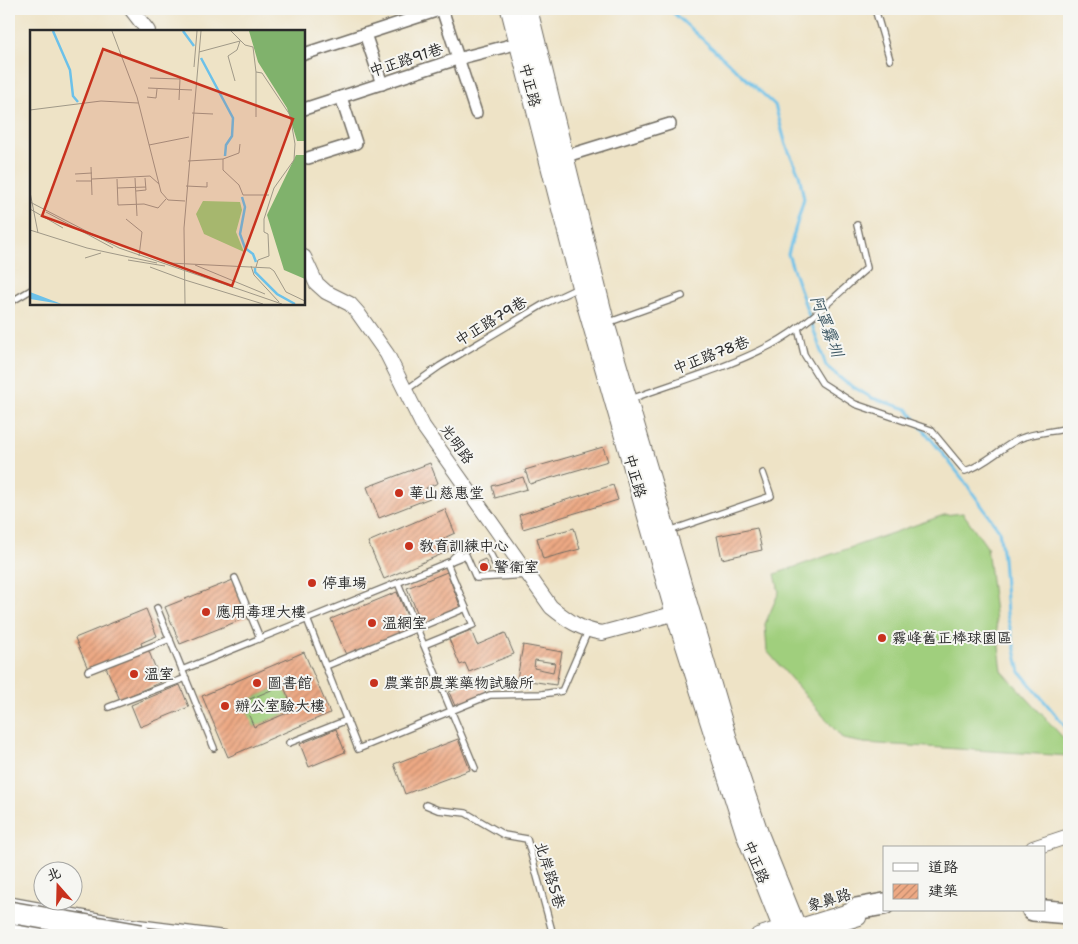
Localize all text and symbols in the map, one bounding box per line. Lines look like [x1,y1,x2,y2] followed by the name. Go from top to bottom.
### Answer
[30,30,305,305] inset map
[367,39,445,81] street label: 中正路91巷
[515,61,545,109] street label: 中正路
[451,292,531,350] street label: 中正路79巷
[806,292,849,361] water label: 阿罩霧圳
[670,331,752,379] street label: 中正路78巷
[436,420,478,468] street label: 光明路
[619,452,651,500] street label: 中正路
[409,483,484,503] place label: 華山慈惠堂
[393,487,405,499] marker: 華山慈惠堂
[419,536,509,556] place label: 教育訓練中心
[403,540,415,552] marker: 教育訓練中心
[494,557,539,577] place label: 警衛室
[478,561,490,573] marker: 警衛室
[322,573,367,593] place label: 停車場
[306,577,318,589] marker: 停車場
[216,602,306,622] place label: 應用毒理大樓
[200,606,212,618] marker: 應用毒理大樓
[382,613,427,633] place label: 溫網室
[366,617,378,629] marker: 溫網室
[892,628,1012,648] place label: 霧峰舊正棒球園區
[876,632,888,644] marker: 霧峰舊正棒球園區
[144,664,174,684] place label: 溫室
[128,668,140,680] marker: 溫室
[267,673,312,693] place label: 圖書館
[384,673,534,693] place label: 農業部農業藥物試驗所
[251,677,263,689] marker: 圖書館
[368,677,380,689] marker: 農業部農業藥物試驗所
[235,696,325,716] place label: 辦公室驗大樓
[219,700,231,712] marker: 辦公室驗大樓
[738,837,774,887] street label: 中正路
[530,839,570,911] street label: 北岸路5巷
[883,846,1046,912] legend
[928,857,958,877] text: 道路
[32,862,82,912] north arrow
[44,863,63,885] text: 北
[928,881,958,901] text: 建築
[805,884,853,916] street label: 象鼻路

